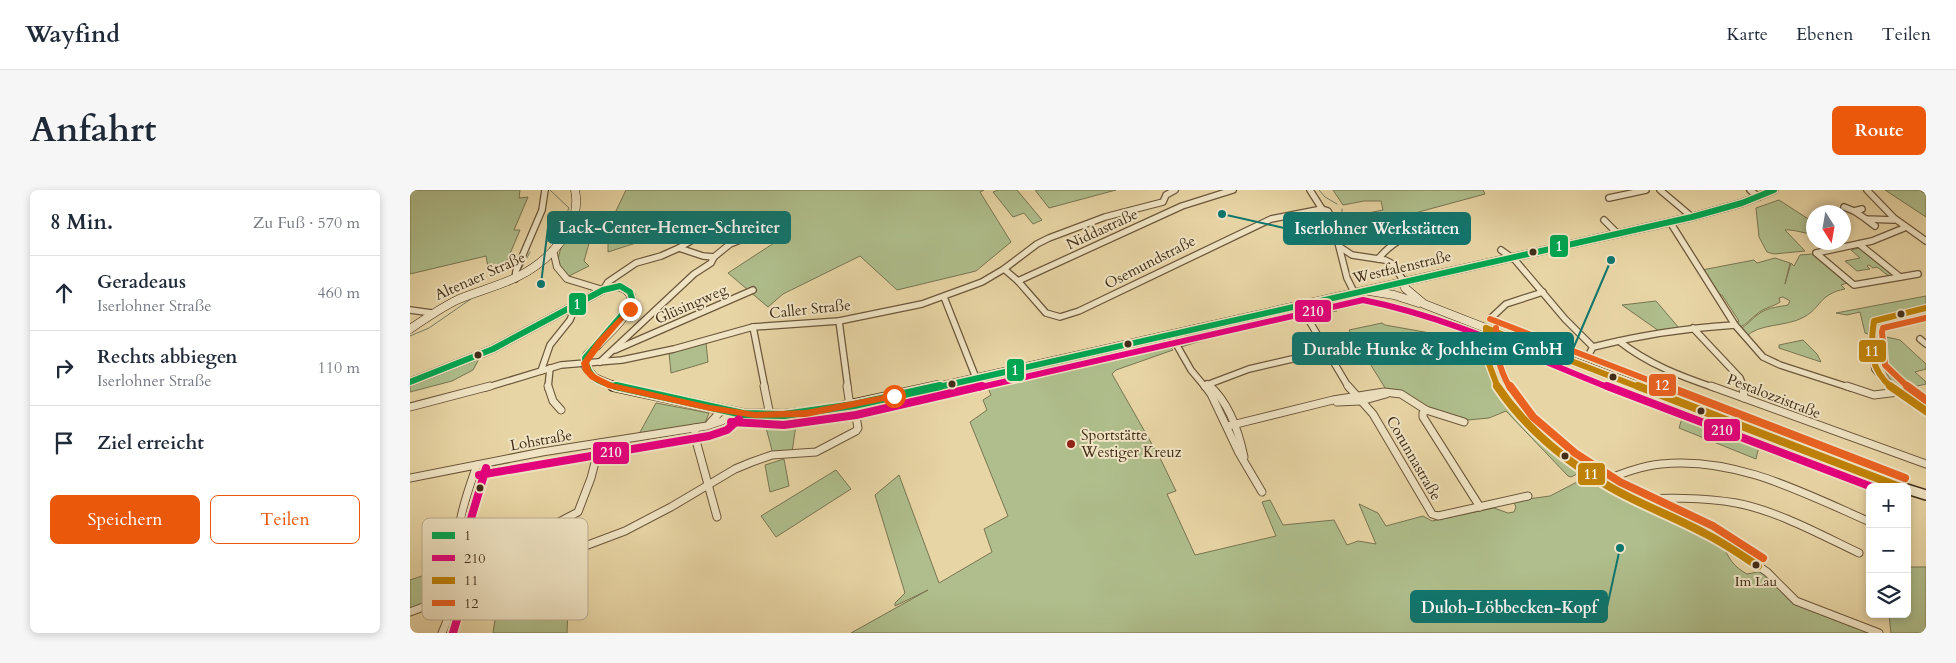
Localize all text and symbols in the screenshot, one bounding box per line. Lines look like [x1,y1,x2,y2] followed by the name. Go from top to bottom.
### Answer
[25,18,120,51] text: Wayfind
[1726,22,1768,47] text: Karte
[1796,22,1854,47] text: Ebenen
[1882,22,1931,47] text: Teilen
[30,106,156,154] text: Anfahrt
[1832,106,1926,155] button: Route
[1063,204,1141,254] street label: Niddastraße
[1806,205,1851,250] north arrow
[50,208,113,237] text: 8 Min.
[253,212,360,234] text: Zu Fuß · 570 m
[548,212,790,243] callout: Lack-Center-Hemer-Schreiter
[1284,213,1470,244] callout: Iserlohner Werkstätten
[558,217,780,239] text: Lack-Center-Hemer-Schreiter
[1294,218,1460,240] text: Iserlohner Werkstätten
[1101,230,1199,294] street label: Osemundstraße
[1549,234,1569,258] line badge: 1
[1555,237,1563,256] text: 1
[1350,246,1454,288] street label: Westfalenstraße
[431,247,529,305] street label: Altenaer Straße
[1528,247,1538,257] unlabelled marker
[97,269,186,295] text: Geradeaus
[50,279,78,307] icon: ahead
[652,279,731,329] street label: Glüsingweg
[318,282,360,304] text: 460 m
[568,292,587,316] line badge: 1
[97,295,212,317] text: Iserlohner Straße
[573,295,581,314] text: 1
[768,295,852,323] street label: Caller Straße
[619,298,642,321] route end
[1294,299,1332,323] line badge: 210
[1302,302,1324,321] text: 210
[1896,309,1906,319] unlabelled marker
[1293,333,1573,364] callout: Durable Hunke & Jochheim GmbH
[1123,339,1133,349] unlabelled marker
[1303,339,1563,361] text: Durable Hunke & Jochheim GmbH
[1858,339,1887,363] line badge: 11
[1865,342,1879,361] text: 11
[97,344,238,370] text: Rechts abbiegen
[473,350,483,360] unlabelled marker
[50,354,78,382] icon: right
[318,357,360,379] text: 110 m
[1006,358,1025,382] line badge: 1
[1011,361,1019,380] text: 1
[1724,369,1824,423] street label: Pestalozzistraße
[97,370,212,392] text: Iserlohner Straße
[1608,372,1618,382] unlabelled marker
[1648,373,1677,397] line badge: 12
[1655,376,1669,395] text: 12
[947,379,957,389] unlabelled marker
[883,385,906,408] route start
[1696,406,1706,416] unlabelled marker
[1382,412,1446,504] street label: Corunnastraße
[1703,418,1741,442] line badge: 210
[1711,421,1733,440] text: 210
[508,425,574,455] street label: Lohstraße
[1080,425,1182,462] place label: Sportstätte Westiger Kreuz
[50,429,78,457] icon: arrive
[97,430,204,456] text: Ziel erreicht
[1065,438,1077,450] marker: Sportstätte Westiger Kreuz
[592,441,630,465] line badge: 210
[600,443,622,462] text: 210
[1560,451,1570,461] unlabelled marker
[1577,462,1606,486] line badge: 11
[1584,465,1598,484] text: 11
[475,483,485,493] unlabelled marker
[1866,483,1911,618] map controls
[1866,483,1911,528] button: +
[50,495,200,544] button: Speichern
[210,495,360,544] button: Teilen
[422,518,588,620] legend
[464,526,471,545] text: 1
[1866,528,1911,573] button: −
[464,549,486,568] text: 210
[1751,560,1761,570] marker: Im Lau
[464,571,478,590] text: 11
[1735,572,1778,591] place label: Im Lau
[1866,573,1911,618] button: layers
[1411,591,1607,622] callout: Duloh-Löbbecken-Kopf
[464,594,478,613] text: 12
[1421,597,1599,619] text: Duloh-Löbbecken-Kopf

